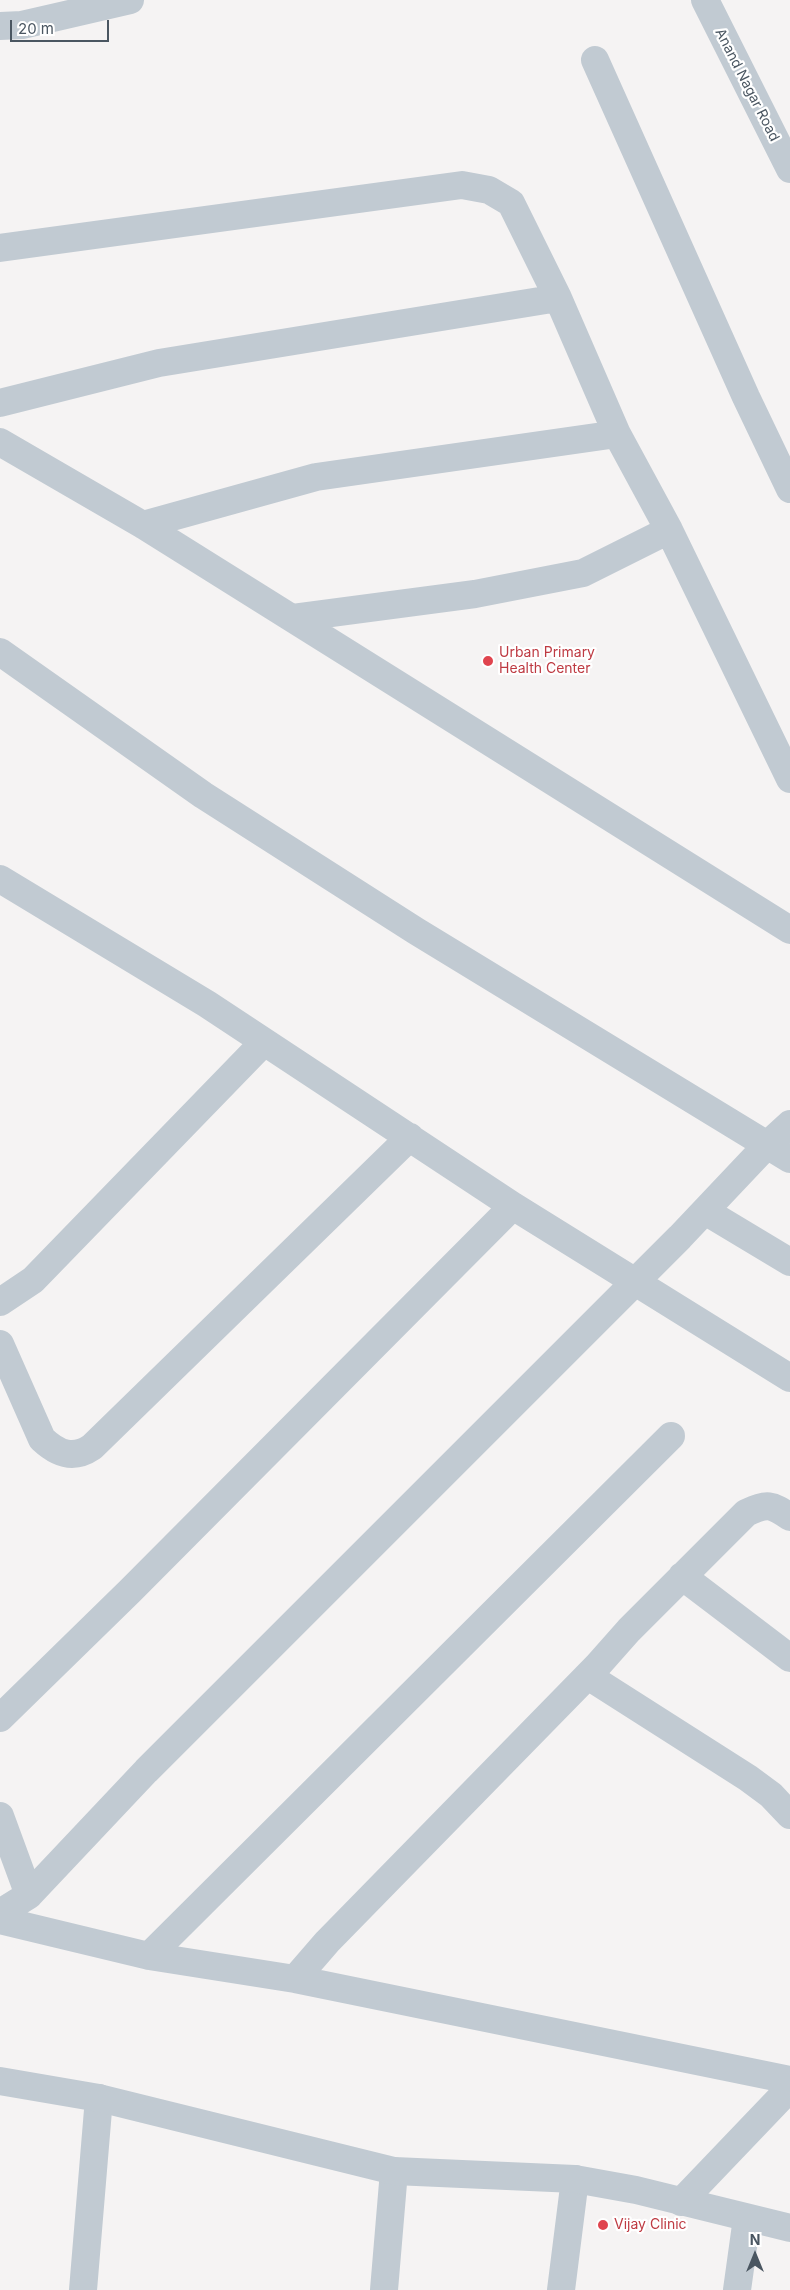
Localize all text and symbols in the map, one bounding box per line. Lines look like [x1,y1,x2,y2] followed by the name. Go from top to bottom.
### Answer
[12,10,111,42] scale bar
[18,19,54,38] text: 20 m
[711,26,783,144] street label: Anand Nagar Road
[499,645,595,678] place label: Urban Primary Health Center
[481,654,495,668] marker: Urban Primary Health Center
[614,2217,687,2233] place label: Vijay Clinic
[596,2218,610,2232] marker: Vijay Clinic
[730,2230,780,2280] north arrow
[750,2231,760,2248] text: N

